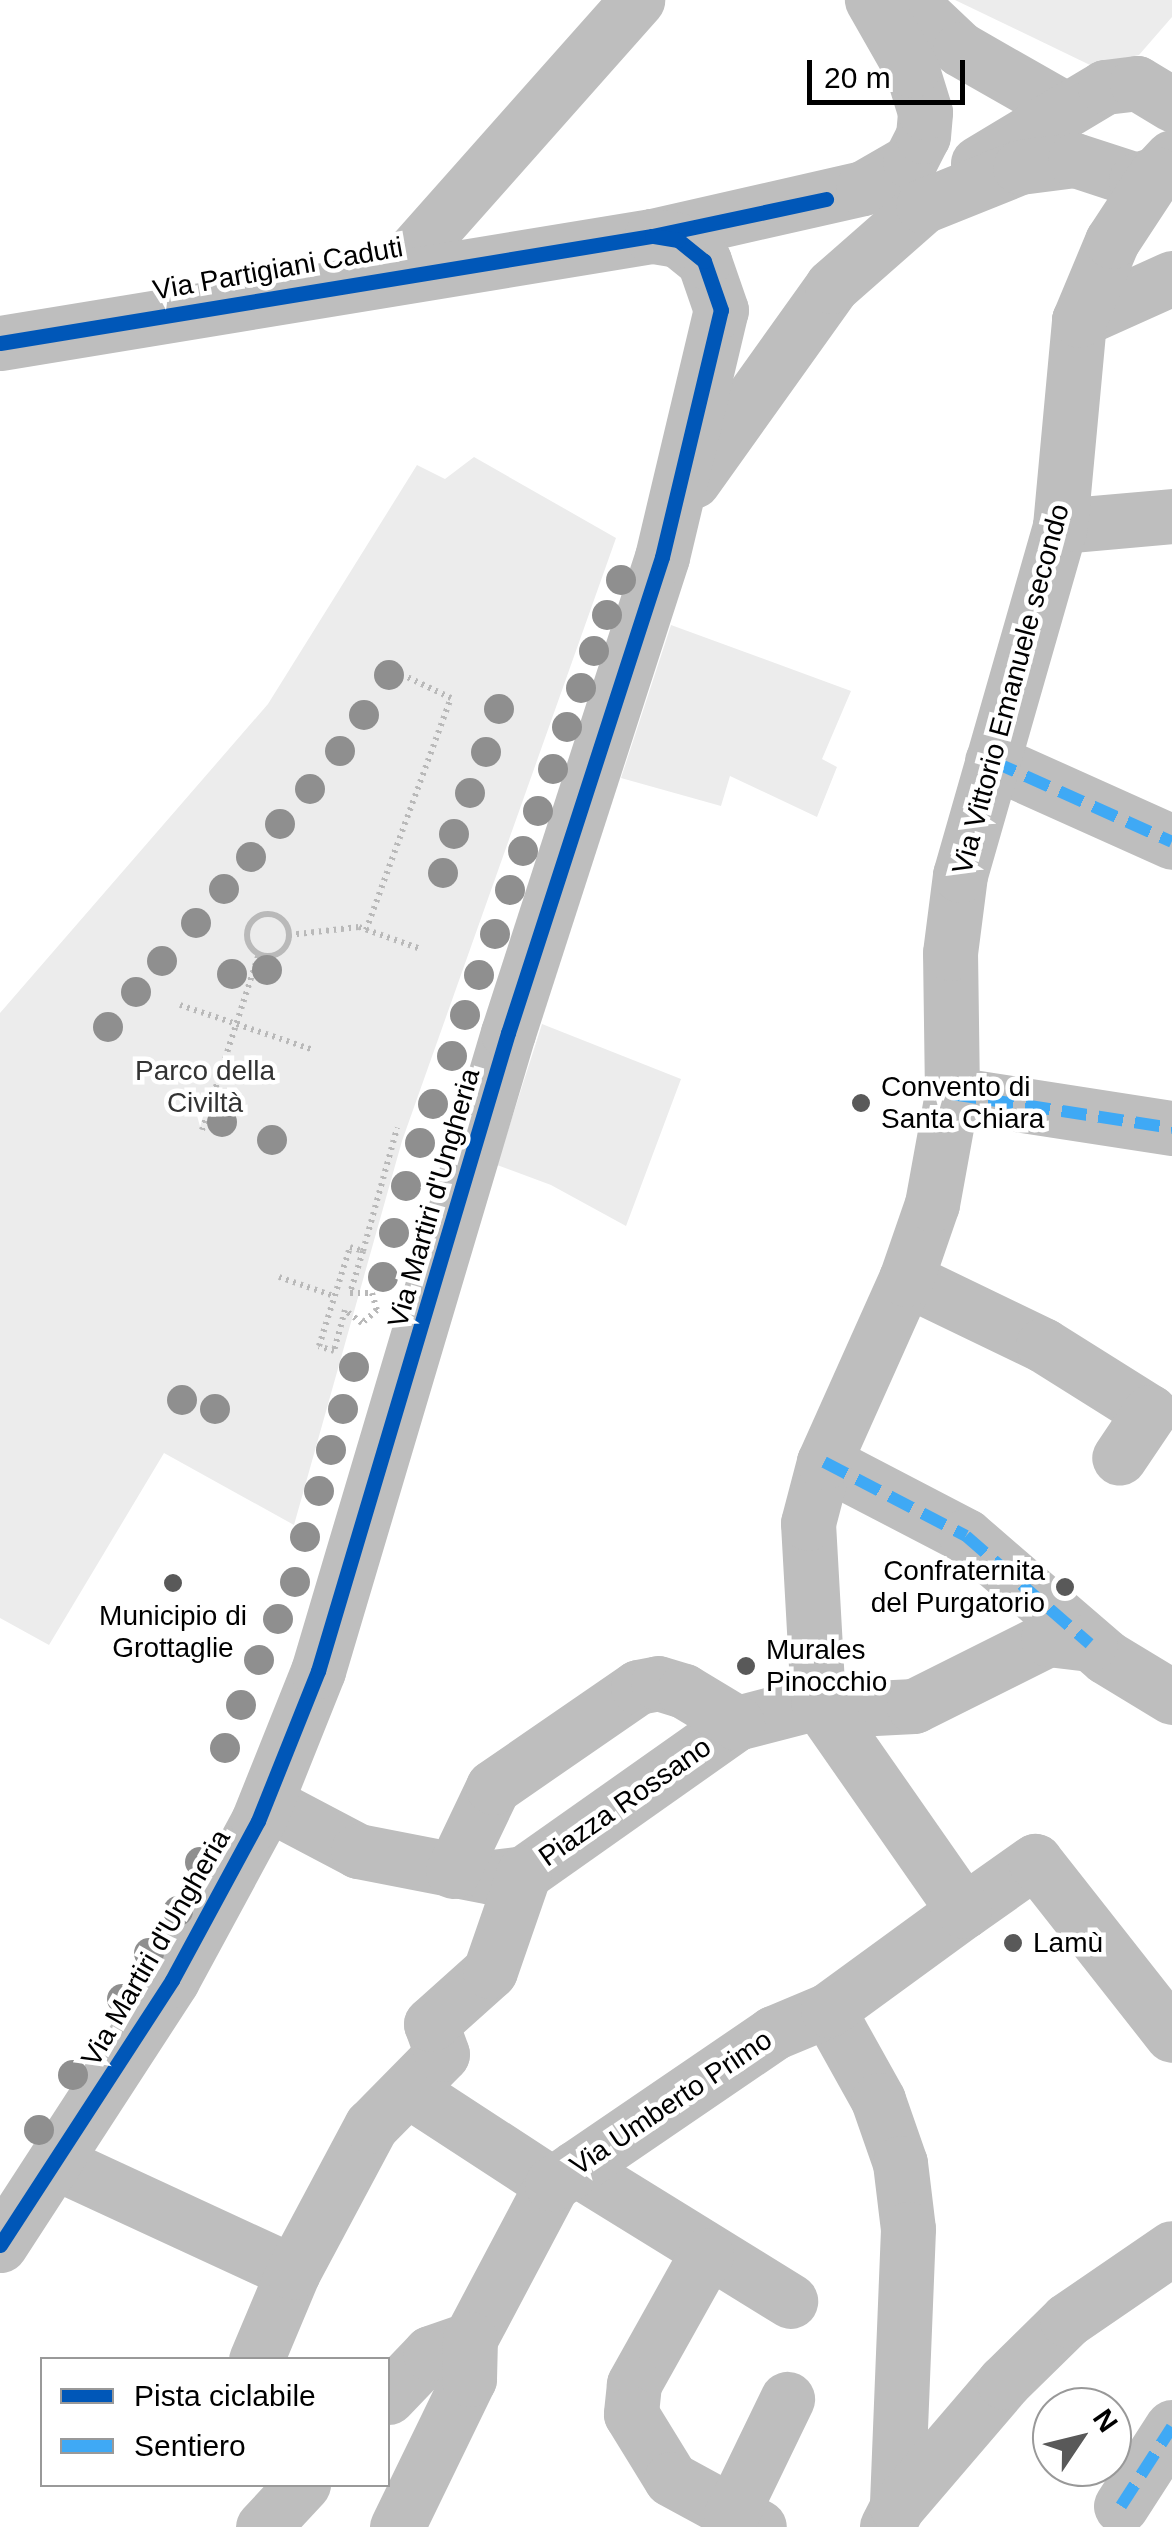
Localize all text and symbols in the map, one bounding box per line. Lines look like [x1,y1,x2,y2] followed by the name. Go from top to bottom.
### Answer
[812,40,970,102] scale bar
[824,61,891,94] text: 20 m
[150,230,406,308] street label: Via Partigiani Caduti
[945,500,1077,878] street label: Via Vittorio Emanuele secondo
[135,1054,275,1120] park label: Parco della Civiltà
[381,1065,487,1331] street label: Via Martiri d'Ungheria
[881,1070,1044,1136] place label: Convento di Santa Chiara
[850,1092,872,1114] marker: Convento di Santa Chiara
[871,1554,1045,1620] place label: Confraternita del Purgatorio
[162,1572,184,1594] marker: Municipio di Grottaglie
[1054,1576,1076,1598] marker: Confraternita del Purgatorio
[99,1599,247,1665] place label: Municipio di Grottaglie
[766,1633,887,1699] place label: Murales Pinocchio
[735,1655,757,1677] marker: Murales Pinocchio
[532,1730,718,1874] street label: Piazza Rossano
[74,1824,238,2072] street label: Via Martiri d'Ungheria
[1033,1926,1103,1960] place label: Lamù
[1002,1932,1024,1954] marker: Lamù
[564,2023,778,2183] street label: Via Umberto Primo
[40,2357,390,2487] legend
[134,2379,316,2412] text: Pista ciclabile
[1032,2387,1132,2487] north arrow
[1087,2403,1124,2438] text: N
[134,2429,246,2462] text: Sentiero

